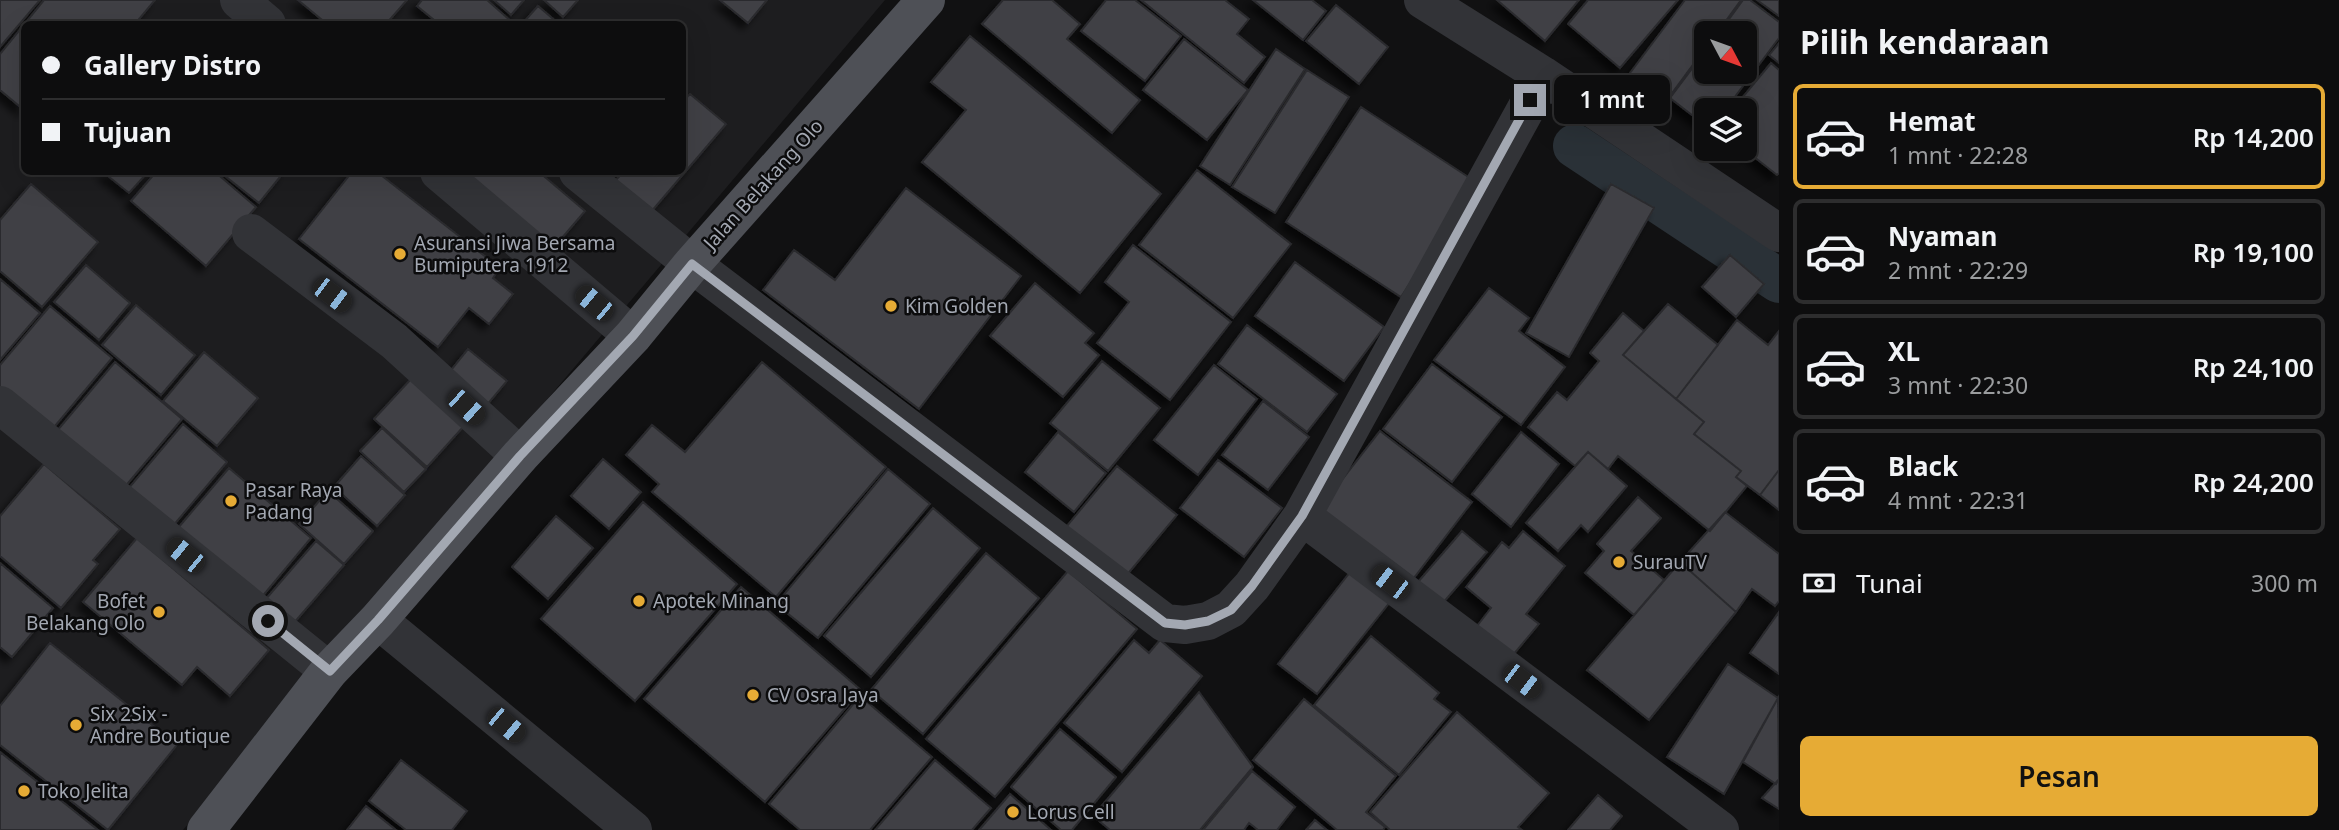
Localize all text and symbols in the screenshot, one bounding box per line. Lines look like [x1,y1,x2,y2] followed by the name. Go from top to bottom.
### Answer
[1800,20,2050,63] text: Pilih kendaraan
[1694,21,1757,84] north arrow
[1694,21,1757,161] map controls
[84,47,261,83] text: Gallery Distro
[1554,76,1670,124] callout: 1 mnt
[1579,83,1645,115] text: 1 mnt
[1514,84,1546,116] route end
[1694,98,1757,161] button: layers
[1888,103,1976,139] text: Hemat
[1804,105,1867,168] icon: car
[696,113,829,256] street label: Jalan Belakang Olo
[84,114,172,150] text: Tujuan
[2193,119,2314,155] text: Rp 14,200
[1888,139,2028,171] text: 1 mnt · 22:28
[1888,218,1997,254] text: Nyaman
[1804,220,1867,283] icon: car
[414,230,616,278] place label: Asuransi Jiwa Bersama Bumiputera 1912
[2193,234,2314,270] text: Rp 19,100
[392,246,408,262] marker: Asuransi Jiwa Bersama Bumiputera 1912
[1888,254,2028,286] text: 2 mnt · 22:29
[309,274,356,316] car
[572,281,617,325] car
[905,293,1009,319] place label: Kim Golden
[883,298,899,314] marker: Kim Golden
[1888,333,1920,369] text: XL
[1804,335,1867,398] icon: car
[2193,349,2314,385] text: Rp 24,100
[1888,369,2028,401] text: 3 mnt · 22:30
[444,385,489,429] car
[1888,448,1958,484] text: Black
[1804,450,1867,513] icon: car
[2193,464,2314,500] text: Rp 24,200
[245,477,343,525] place label: Pasar Raya Padang
[1888,484,2028,516] text: 4 mnt · 22:31
[223,493,239,509] marker: Pasar Raya Padang
[163,534,208,576] car
[1633,549,1708,575] place label: SurauTV
[1611,554,1627,570] marker: SurauTV
[1367,561,1414,603] car
[1800,564,1838,602] icon: cash
[1856,565,1923,601] text: Tunai
[2251,567,2318,599] text: 300 m
[26,588,145,636] place label: Bofet Belakang Olo
[653,588,789,614] place label: Apotek Minang
[631,593,647,609] marker: Apotek Minang
[151,604,167,620] marker: Bofet Belakang Olo
[252,605,284,637] route start
[1499,660,1546,702] car
[767,682,879,708] place label: CV Osra Jaya
[745,687,761,703] marker: CV Osra Jaya
[90,701,230,749] place label: Six 2Six - Andre Boutique
[484,703,529,747] car
[68,717,84,733] marker: Six 2Six - Andre Boutique
[1800,736,2318,816] button: Pesan
[38,778,129,804] place label: Toko Jelita
[16,783,32,799] marker: Toko Jelita
[1027,799,1115,825] place label: Lorus Cell
[1005,804,1021,820] marker: Lorus Cell

